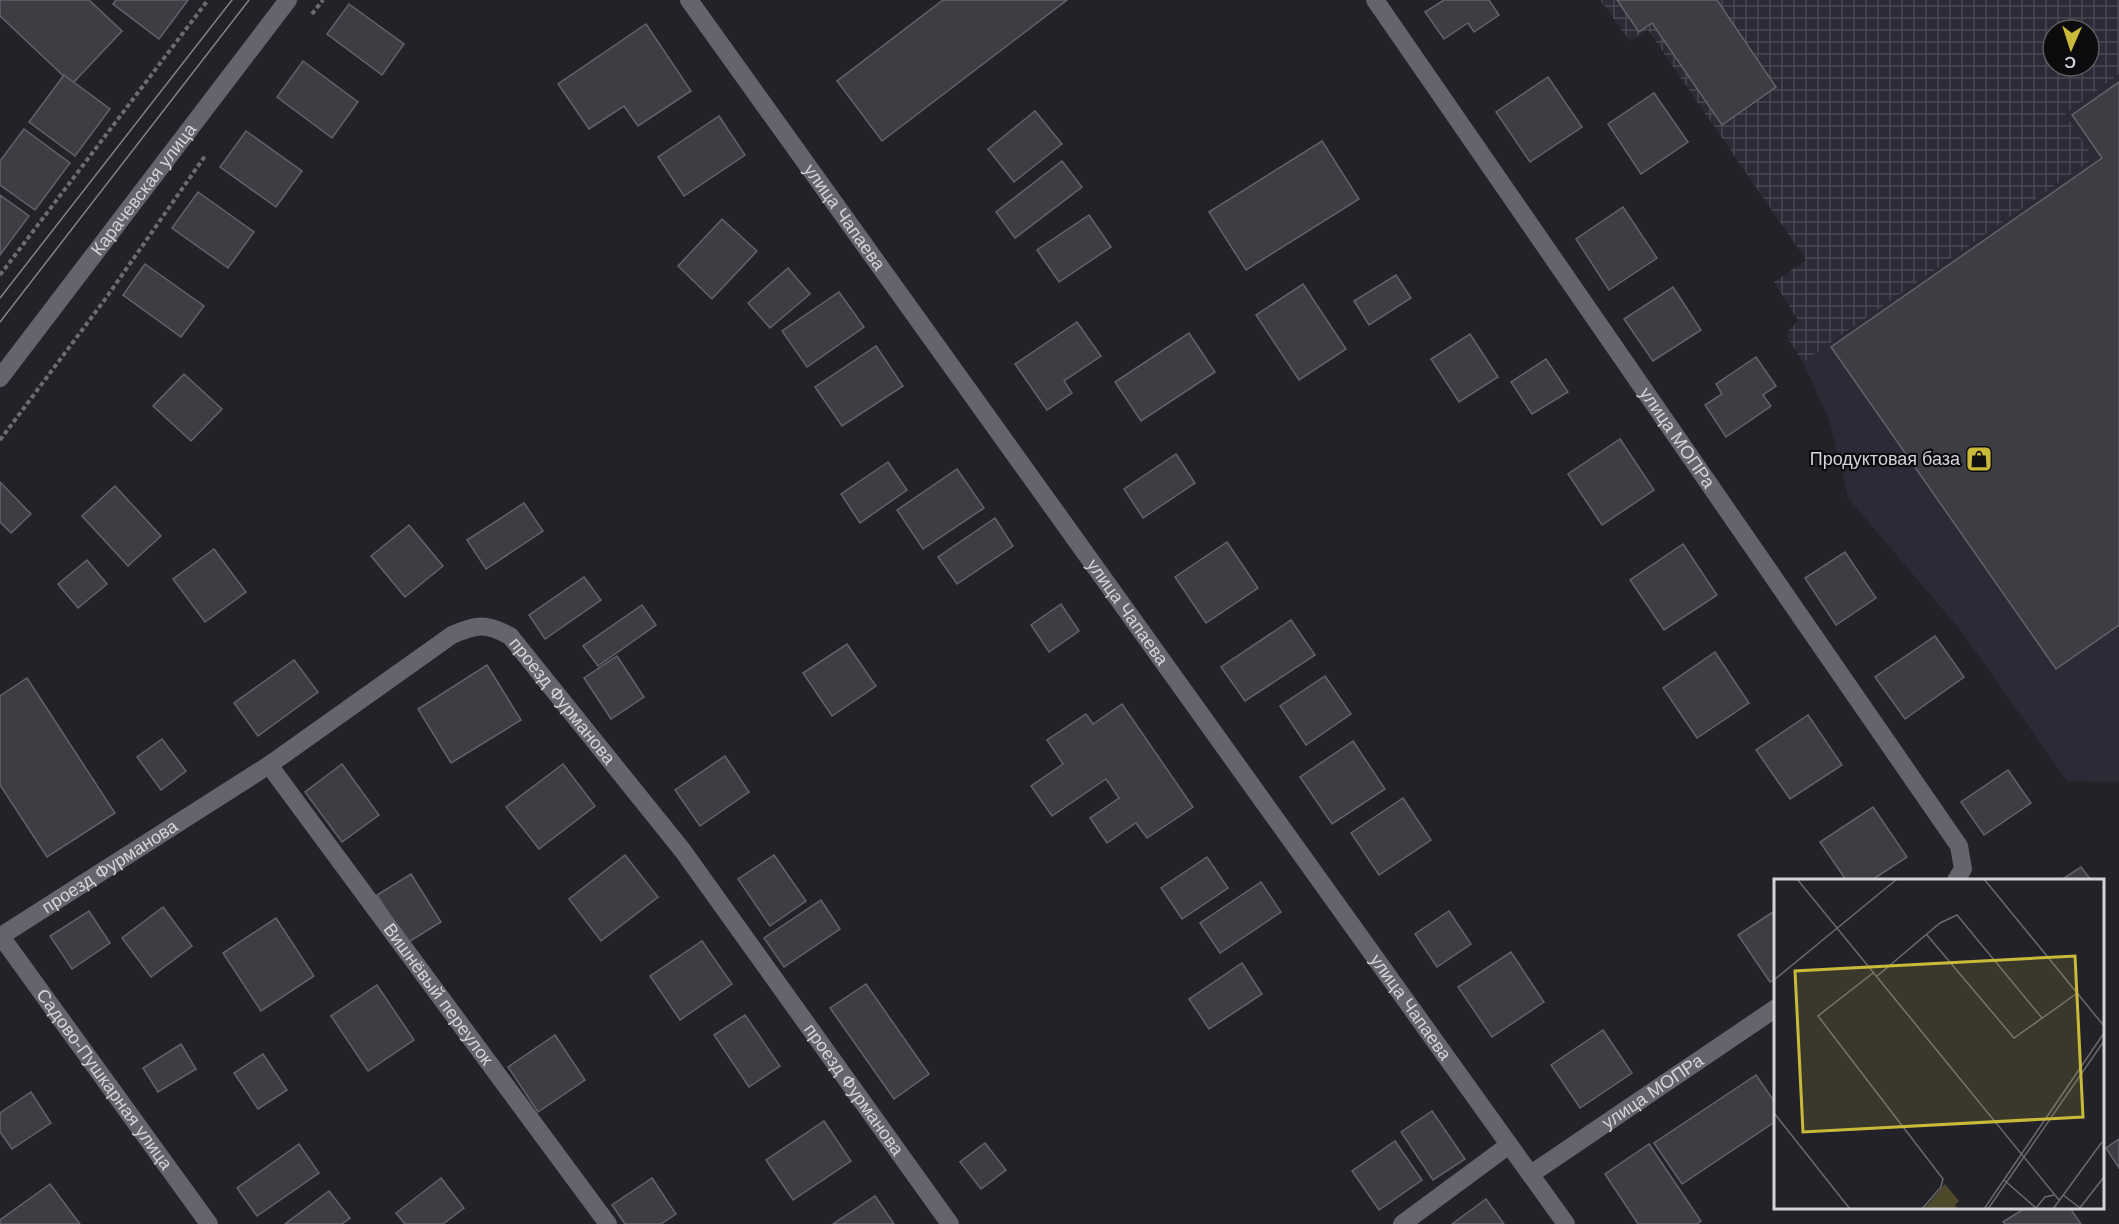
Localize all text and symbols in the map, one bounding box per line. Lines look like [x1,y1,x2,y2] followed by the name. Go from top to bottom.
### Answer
[2041,18,2101,78] north arrow
[2064,54,2076,71] text: С
[87,119,201,259] street label: Карачевская улица
[800,160,890,275] street label: улица Чапаева
[1636,384,1720,493] street label: улица МОПРа
[1964,444,1994,474] shop icon: Продуктовая база
[1810,449,1961,469] place label: Продуктовая база
[1083,555,1173,670] street label: улица Чапаева
[505,634,620,769] street label: проезд Фурманова
[38,815,182,917] street label: проезд Фурманова
[1774,879,2104,1209] inset map
[380,920,497,1069] street label: Вишнёвый переулок
[1366,950,1456,1065] street label: улица Чапаева
[32,985,177,1174] street label: Садово-Пушкарная улица
[800,1020,908,1160] street label: проезд Фурманова
[1598,1050,1708,1133] street label: улица МОПРа

